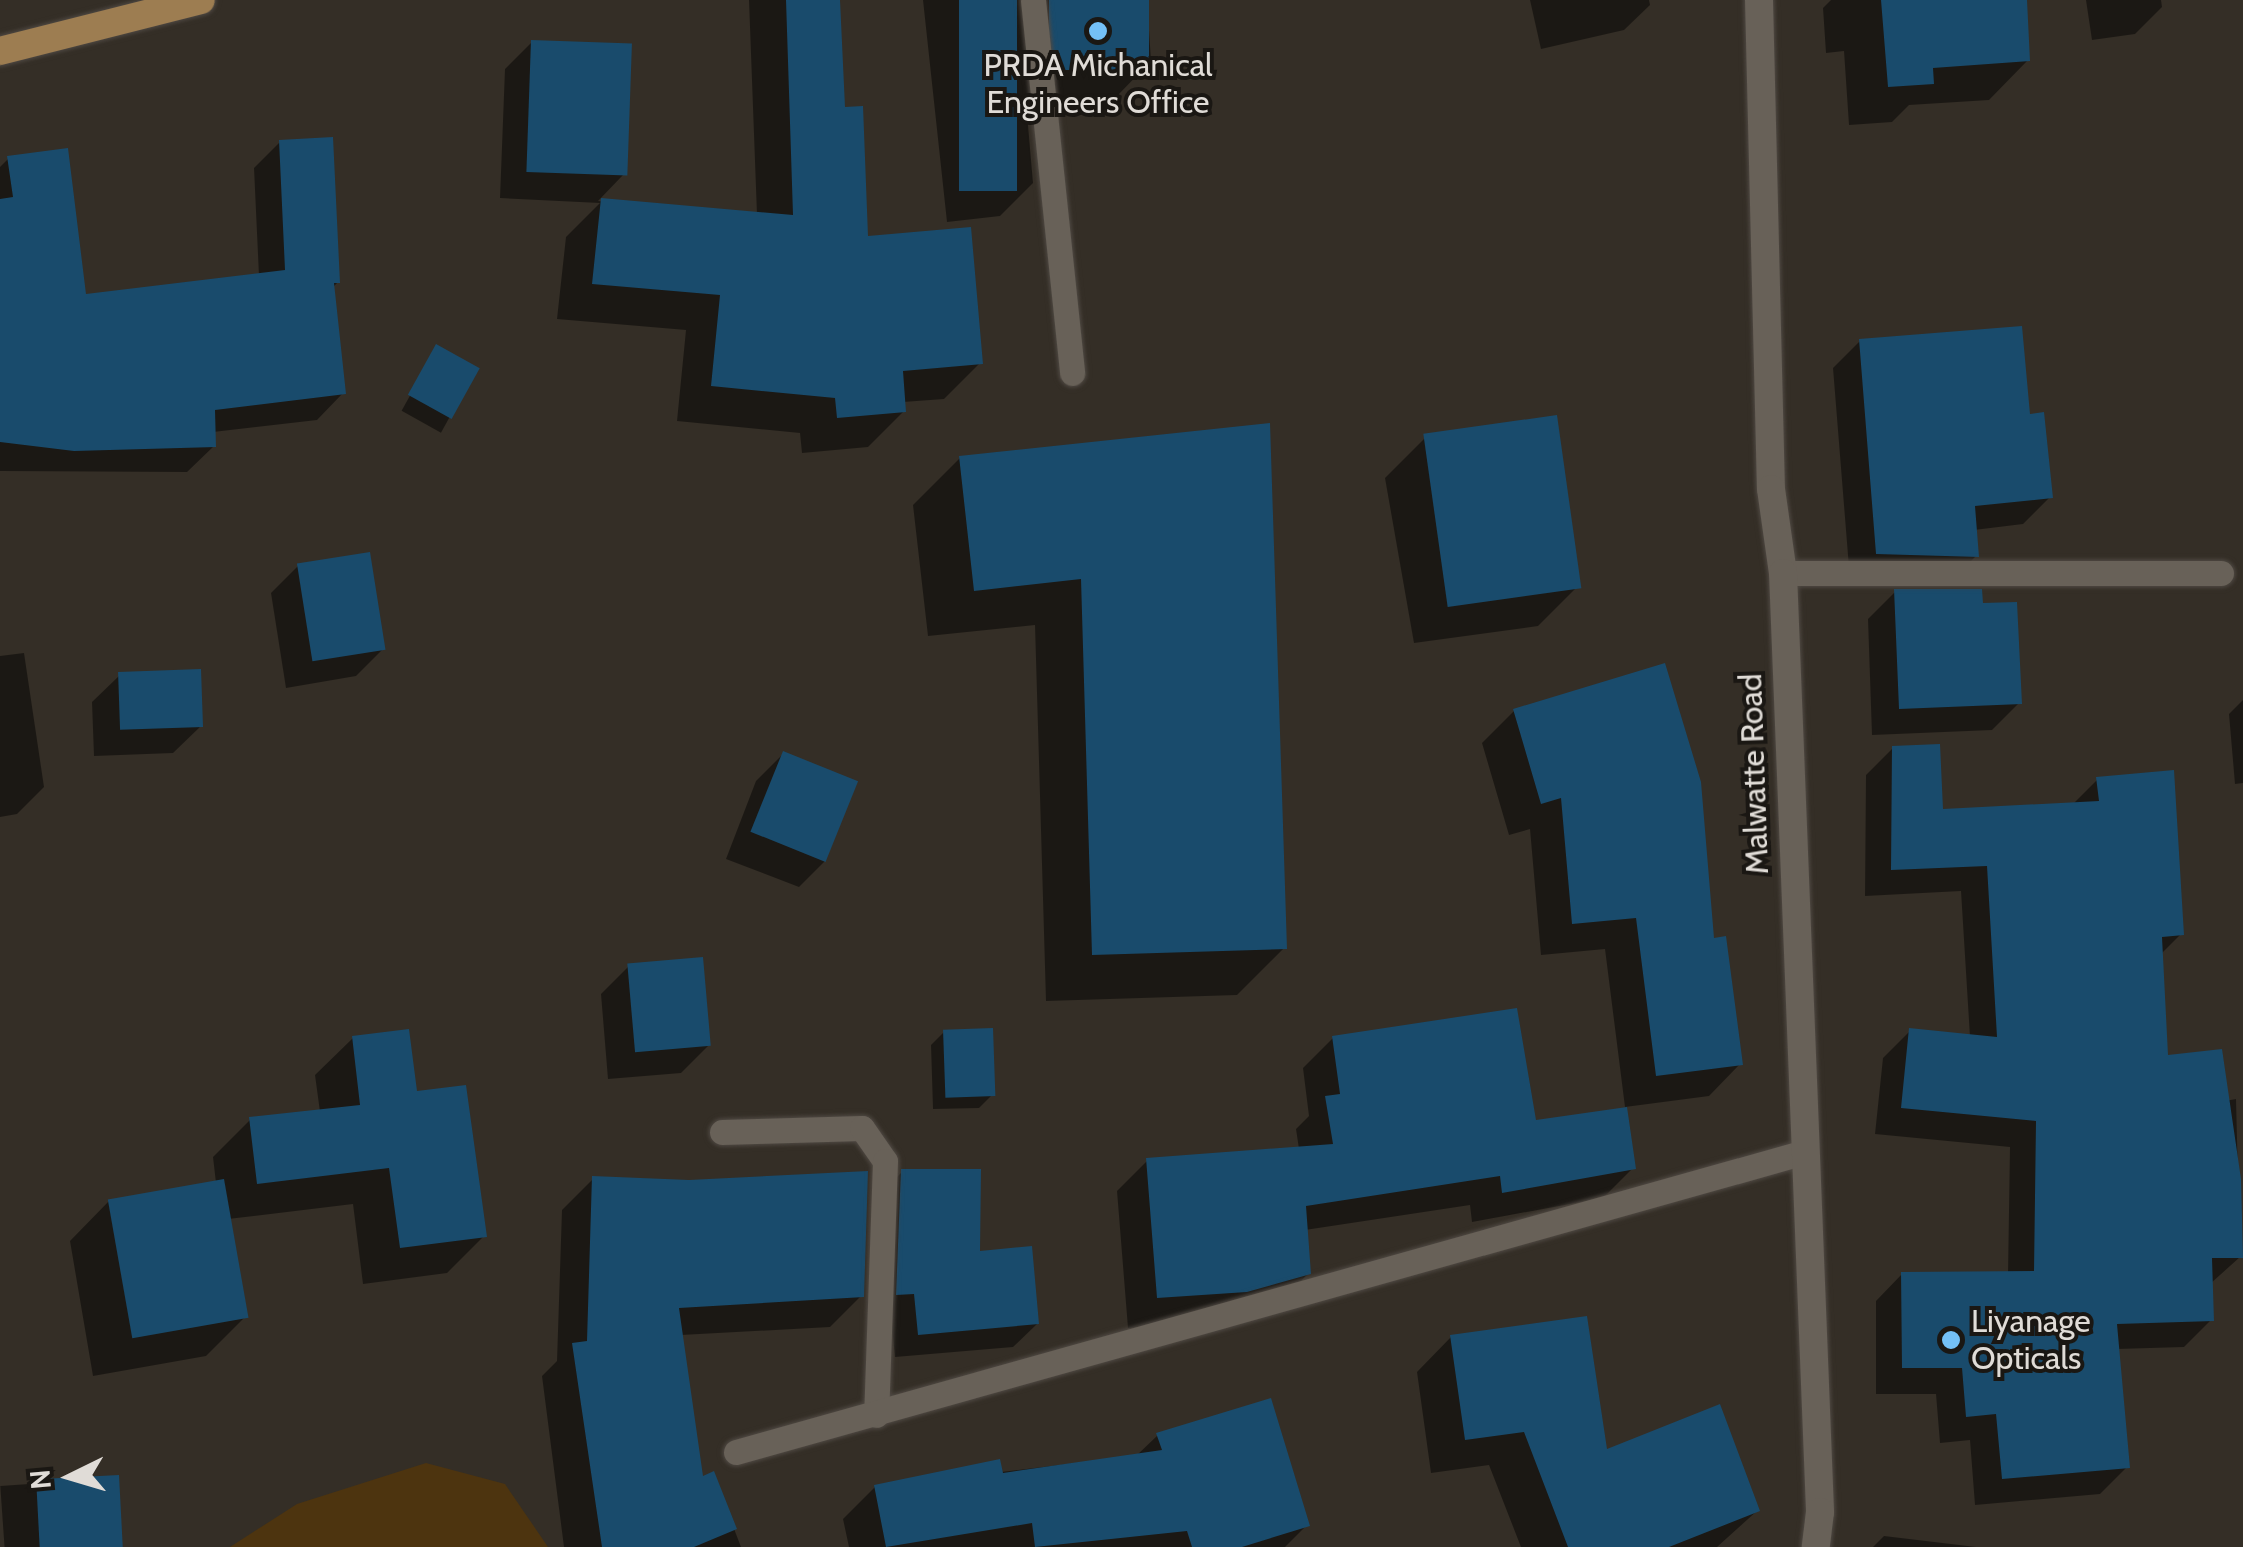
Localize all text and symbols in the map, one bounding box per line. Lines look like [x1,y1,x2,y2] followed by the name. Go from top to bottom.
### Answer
[1087,20,1109,42] marker: PRDA Michanical Engineers Office
[983,47,1213,122] place label: PRDA Michanical Engineers Office
[1731,673,1777,875] street label: Malwatte Road
[1971,1303,2091,1378] place label: Liyanage Opticals
[1940,1329,1962,1351] marker: Liyanage Opticals
[20,1427,120,1527] north arrow
[22,1468,58,1491] text: N

